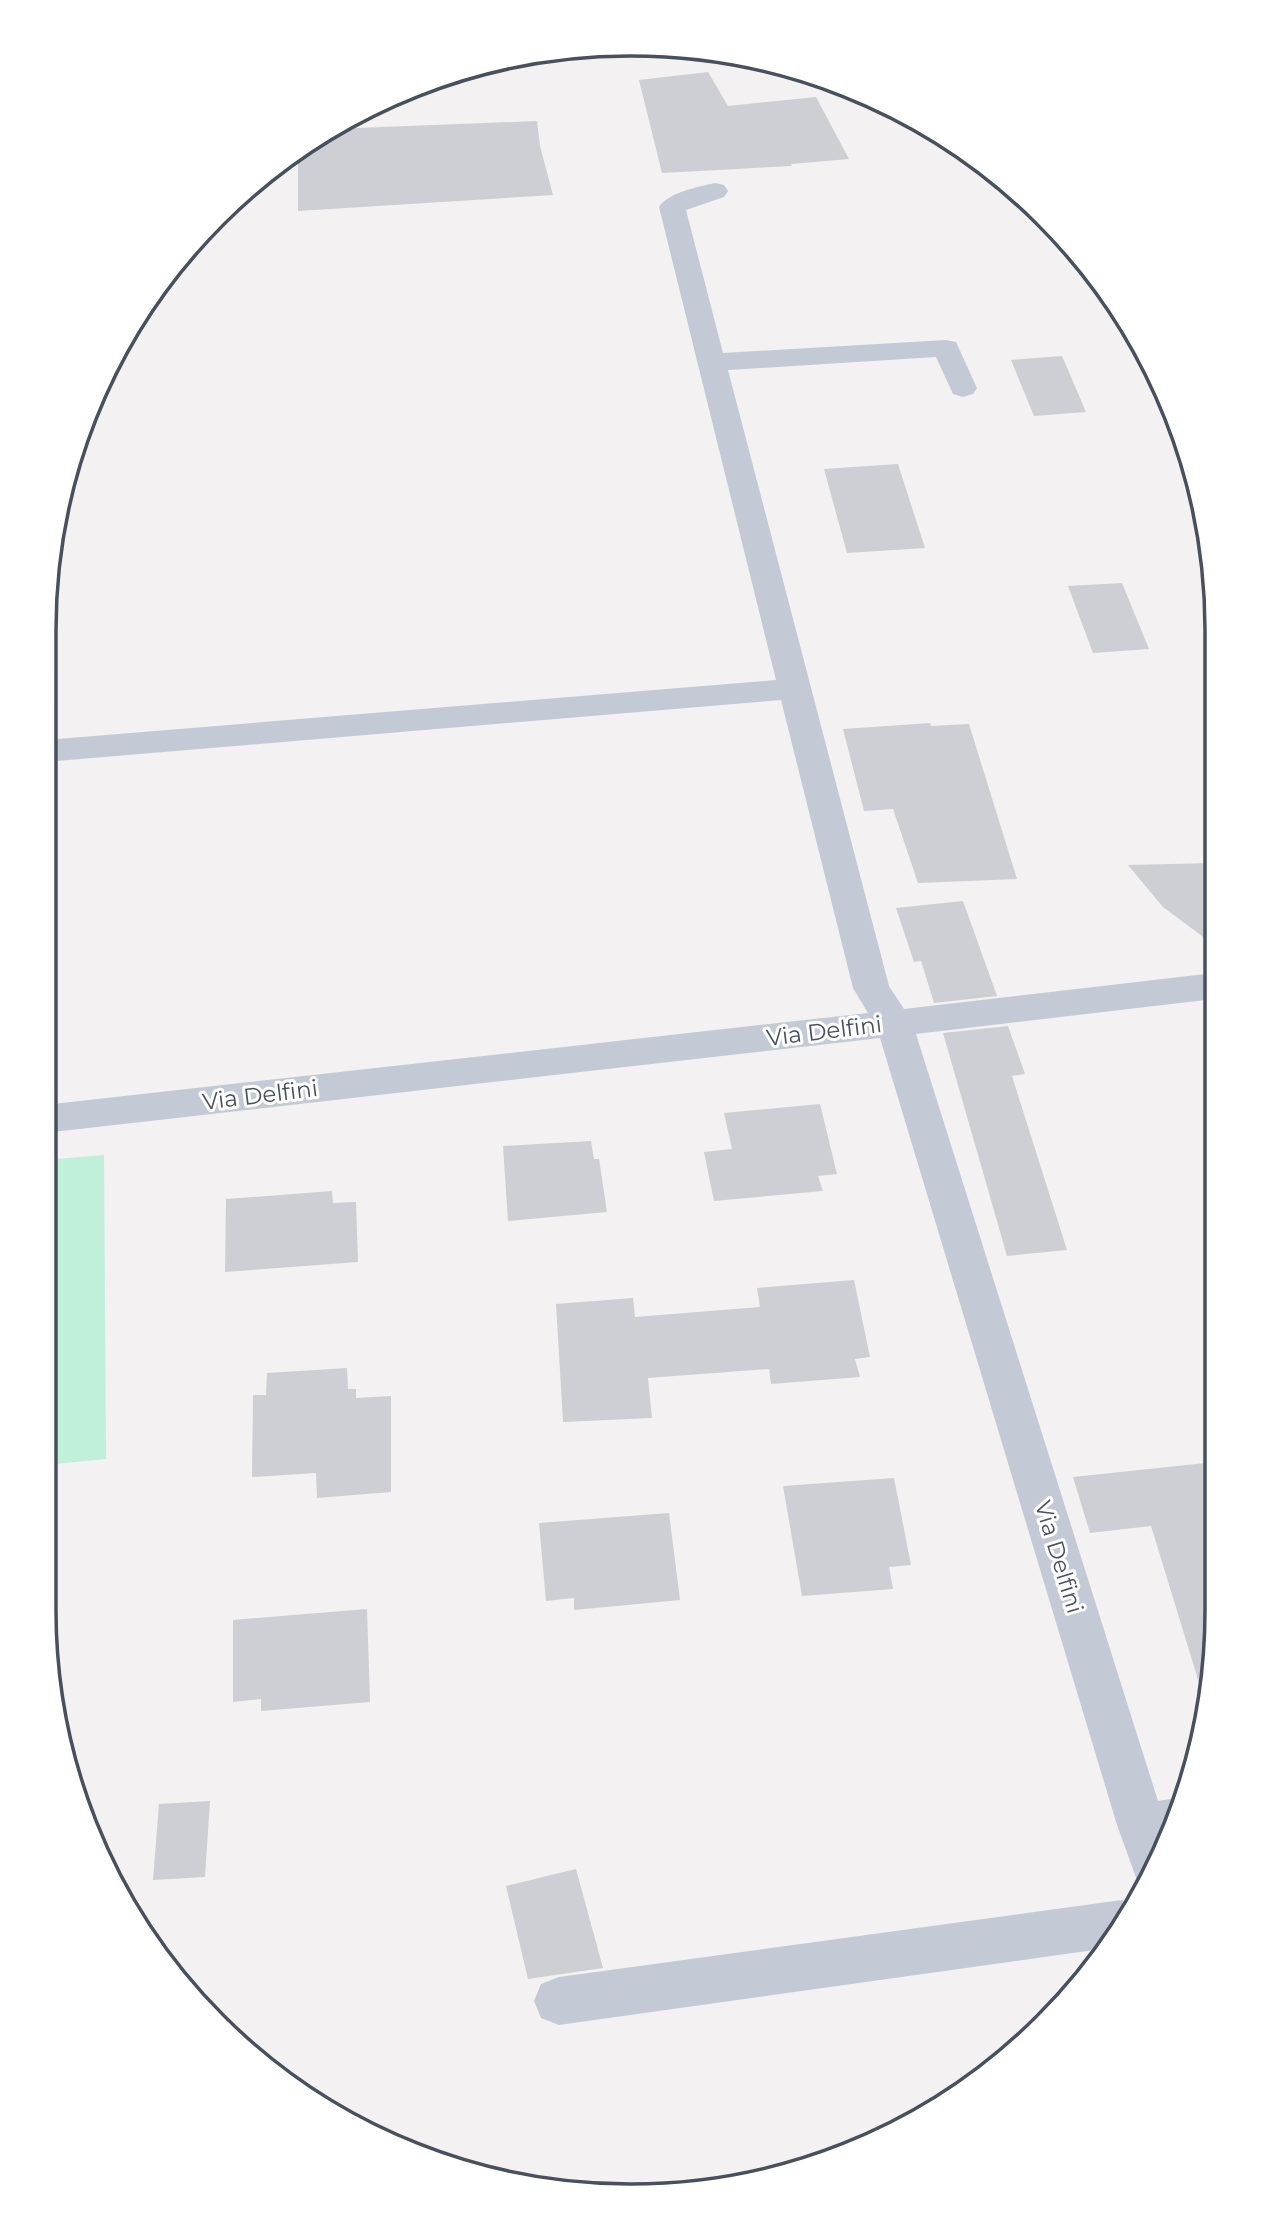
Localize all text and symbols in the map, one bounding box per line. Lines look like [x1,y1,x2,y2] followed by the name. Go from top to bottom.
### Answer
[765,1010,883,1052] street label: Via Delfini
[201,1074,319,1116] street label: Via Delfini
[1029,1497,1089,1617] street label: Via Delfini

